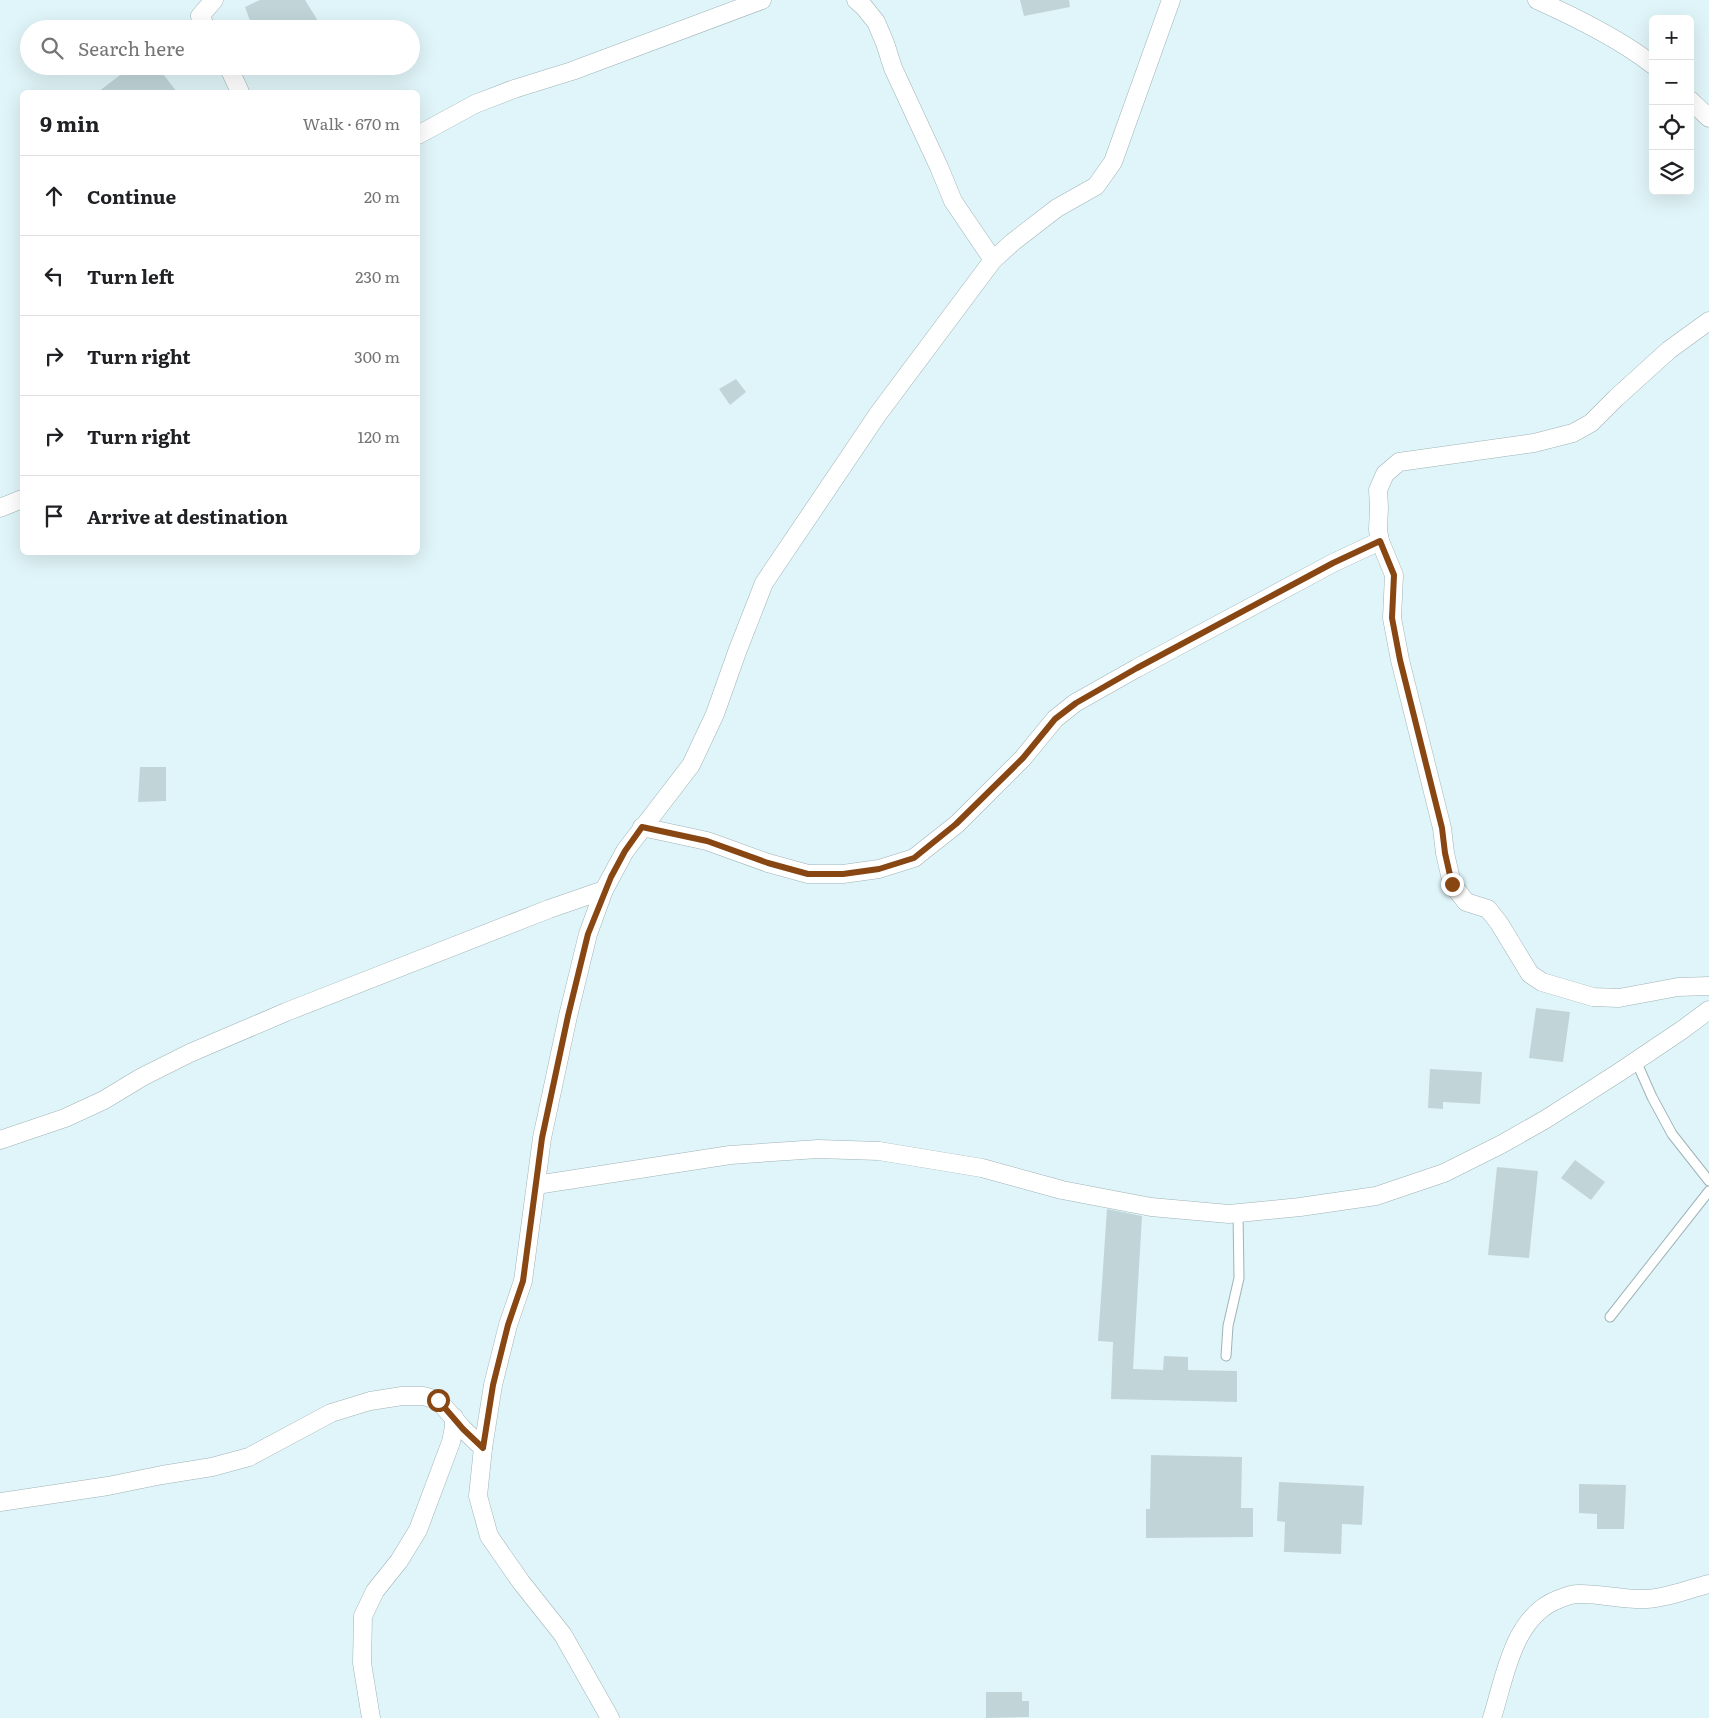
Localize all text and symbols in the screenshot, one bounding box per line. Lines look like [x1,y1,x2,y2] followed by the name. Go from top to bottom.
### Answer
[1649,15,1694,195] map controls
[1649,15,1694,60] button: +
[20,20,420,75] search box
[38,34,66,62] icon: search
[78,34,185,62] text: Search here
[1649,60,1694,105] button: −
[1649,105,1694,150] button: locate
[40,107,100,138] text: 9 min
[303,111,400,135] text: Walk · 670 m
[1649,150,1694,195] button: layers
[40,182,68,210] icon: ahead
[87,182,176,210] text: Continue
[364,184,400,208] text: 20 m
[40,262,68,290] icon: left
[87,262,174,290] text: Turn left
[355,264,400,288] text: 230 m
[40,342,68,370] icon: right
[87,342,191,370] text: Turn right
[354,344,400,368] text: 300 m
[40,422,68,450] icon: right
[87,422,191,450] text: Turn right
[357,424,400,448] text: 120 m
[40,502,68,530] icon: arrive
[87,502,288,530] text: Arrive at destination
[1441,873,1464,896] route end
[427,1389,450,1412] route start

